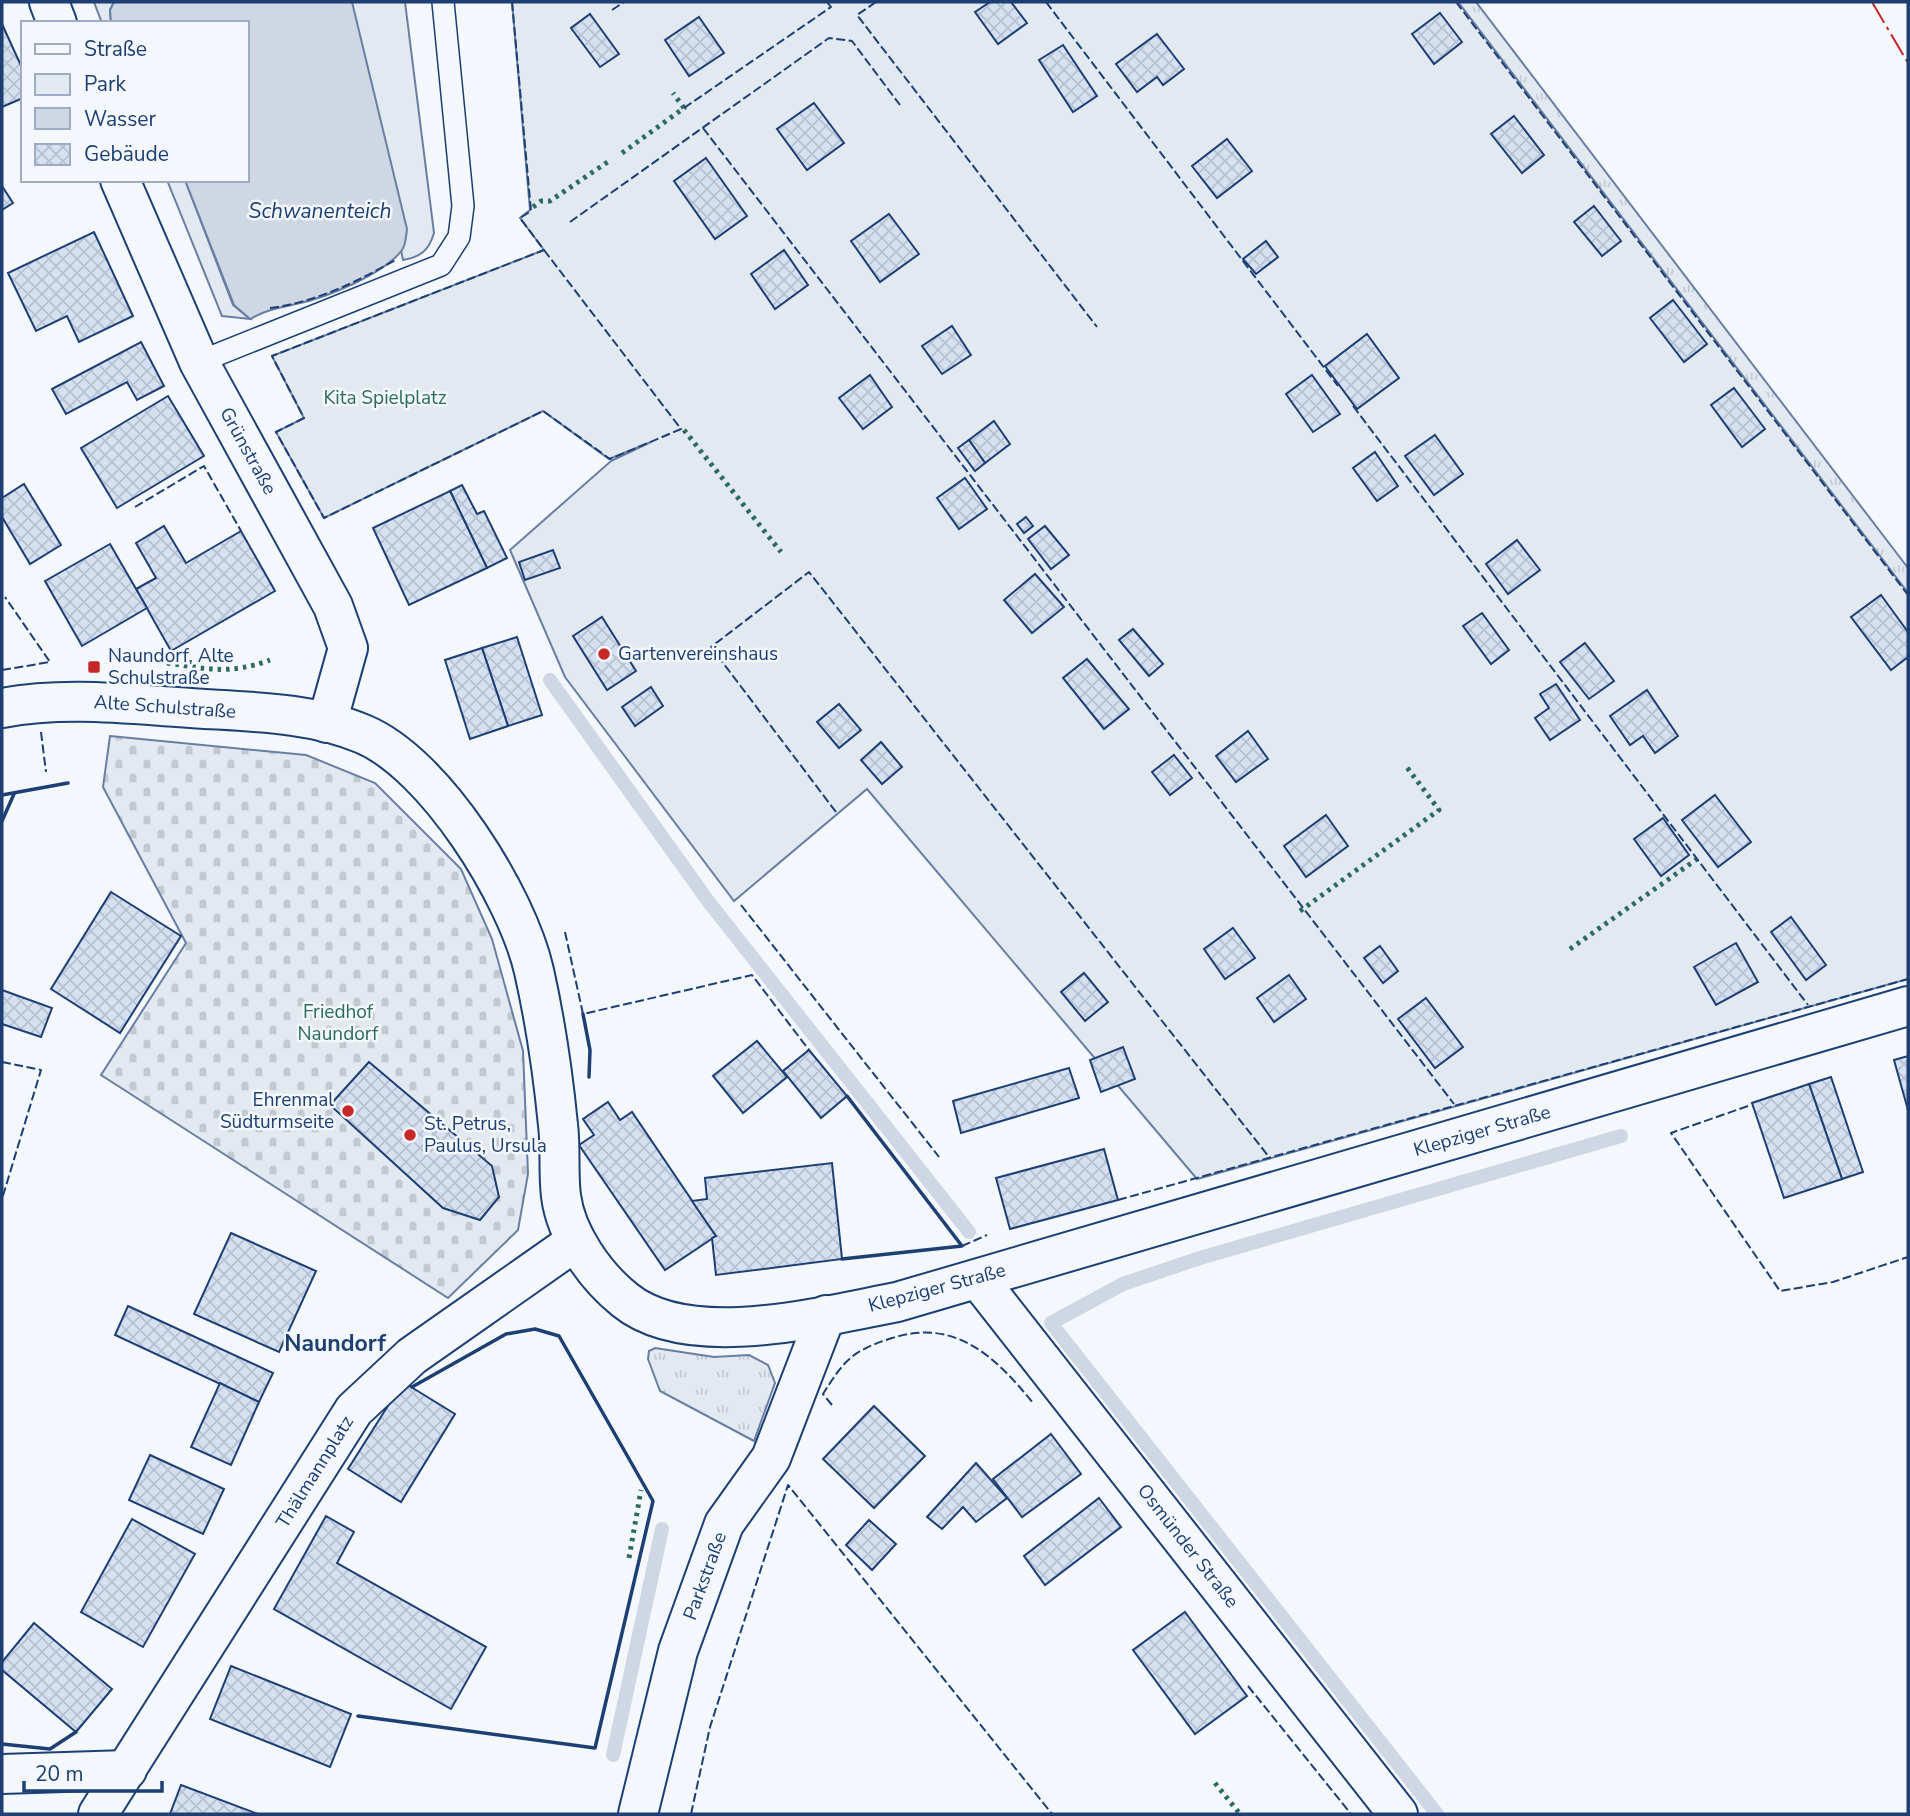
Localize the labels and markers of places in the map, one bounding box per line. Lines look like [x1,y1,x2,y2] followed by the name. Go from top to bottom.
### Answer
[618,641,778,667] place label: Gartenvereinshaus
[108,643,234,691] place label: Naundorf, Alte Schulstraße
[596,646,612,662] marker: Gartenvereinshaus
[86,659,102,675] marker: Naundorf, Alte Schulstraße
[220,1087,334,1135] place label: Ehrenmal Südturmseite
[340,1103,356,1119] marker: Ehrenmal Südturmseite
[424,1111,547,1159] place label: St. Petrus, Paulus, Ursula
[402,1127,418,1143] marker: St. Petrus, Paulus, Ursula

